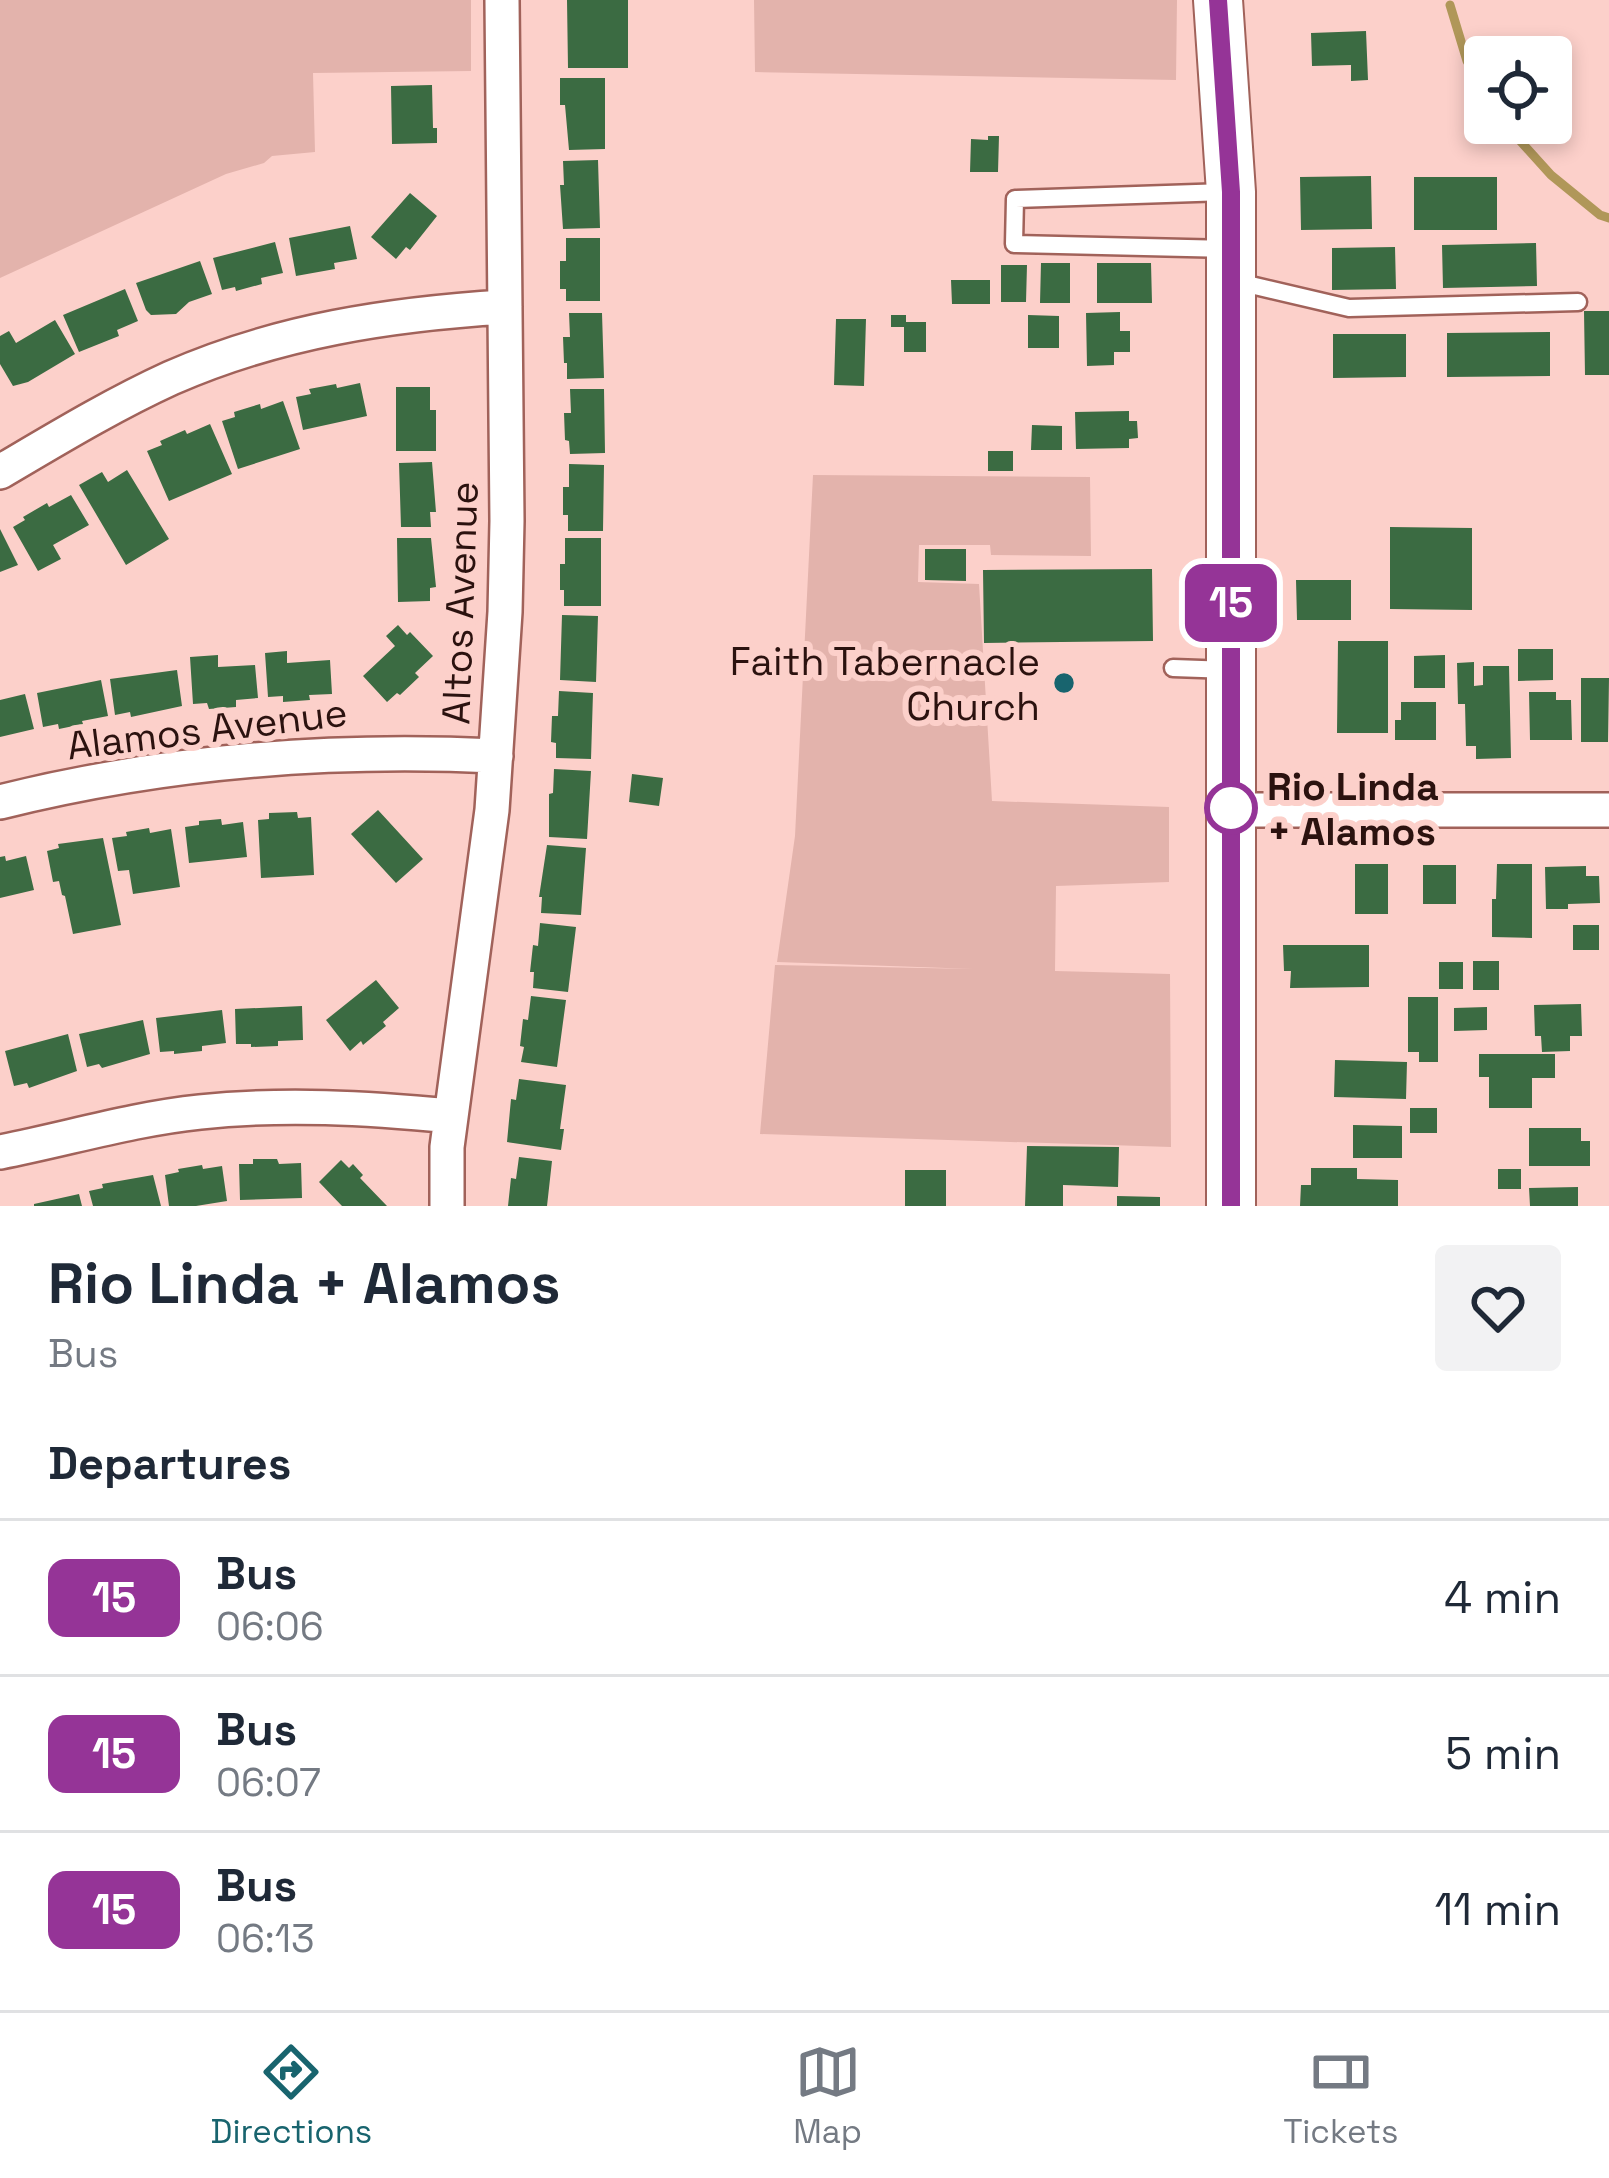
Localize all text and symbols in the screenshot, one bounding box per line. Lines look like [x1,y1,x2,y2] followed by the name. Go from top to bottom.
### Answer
[1464,36,1572,144] map controls
[1464,36,1572,144] button: locate
[431,481,489,725] street label: Altos Avenue
[1177,564,1285,642] line badge: 15
[1209,576,1253,629] text: 15
[730,637,1040,731] place label: Faith Tabernacle Church
[1051,670,1077,696] marker: Faith Tabernacle Church
[64,687,350,771] street label: Alamos Avenue
[1267,762,1439,856] place label: Rio Linda + Alamos
[1206,783,1256,833] marker: Rio Linda + Alamos
[1435,1245,1561,1371] button: heart
[48,1247,560,1320] text: Rio Linda + Alamos
[48,1329,118,1378] text: Bus
[48,1435,291,1492] text: Departures
[216,1545,297,1602] text: Bus
[1444,1569,1561,1626] text: 4 min
[92,1571,136,1624] text: 15
[216,1602,324,1651] text: 06:06
[216,1701,297,1758] text: Bus
[1445,1725,1561,1782] text: 5 min
[92,1727,136,1780] text: 15
[216,1758,321,1807] text: 06:07
[216,1857,297,1914] text: Bus
[1435,1881,1561,1938] text: 11 min
[92,1883,136,1936] text: 15
[216,1914,315,1963] text: 06:13
[211,2039,372,2153] tab: Directions
[793,2039,862,2153] tab: Map
[1283,2039,1398,2153] tab: Tickets

